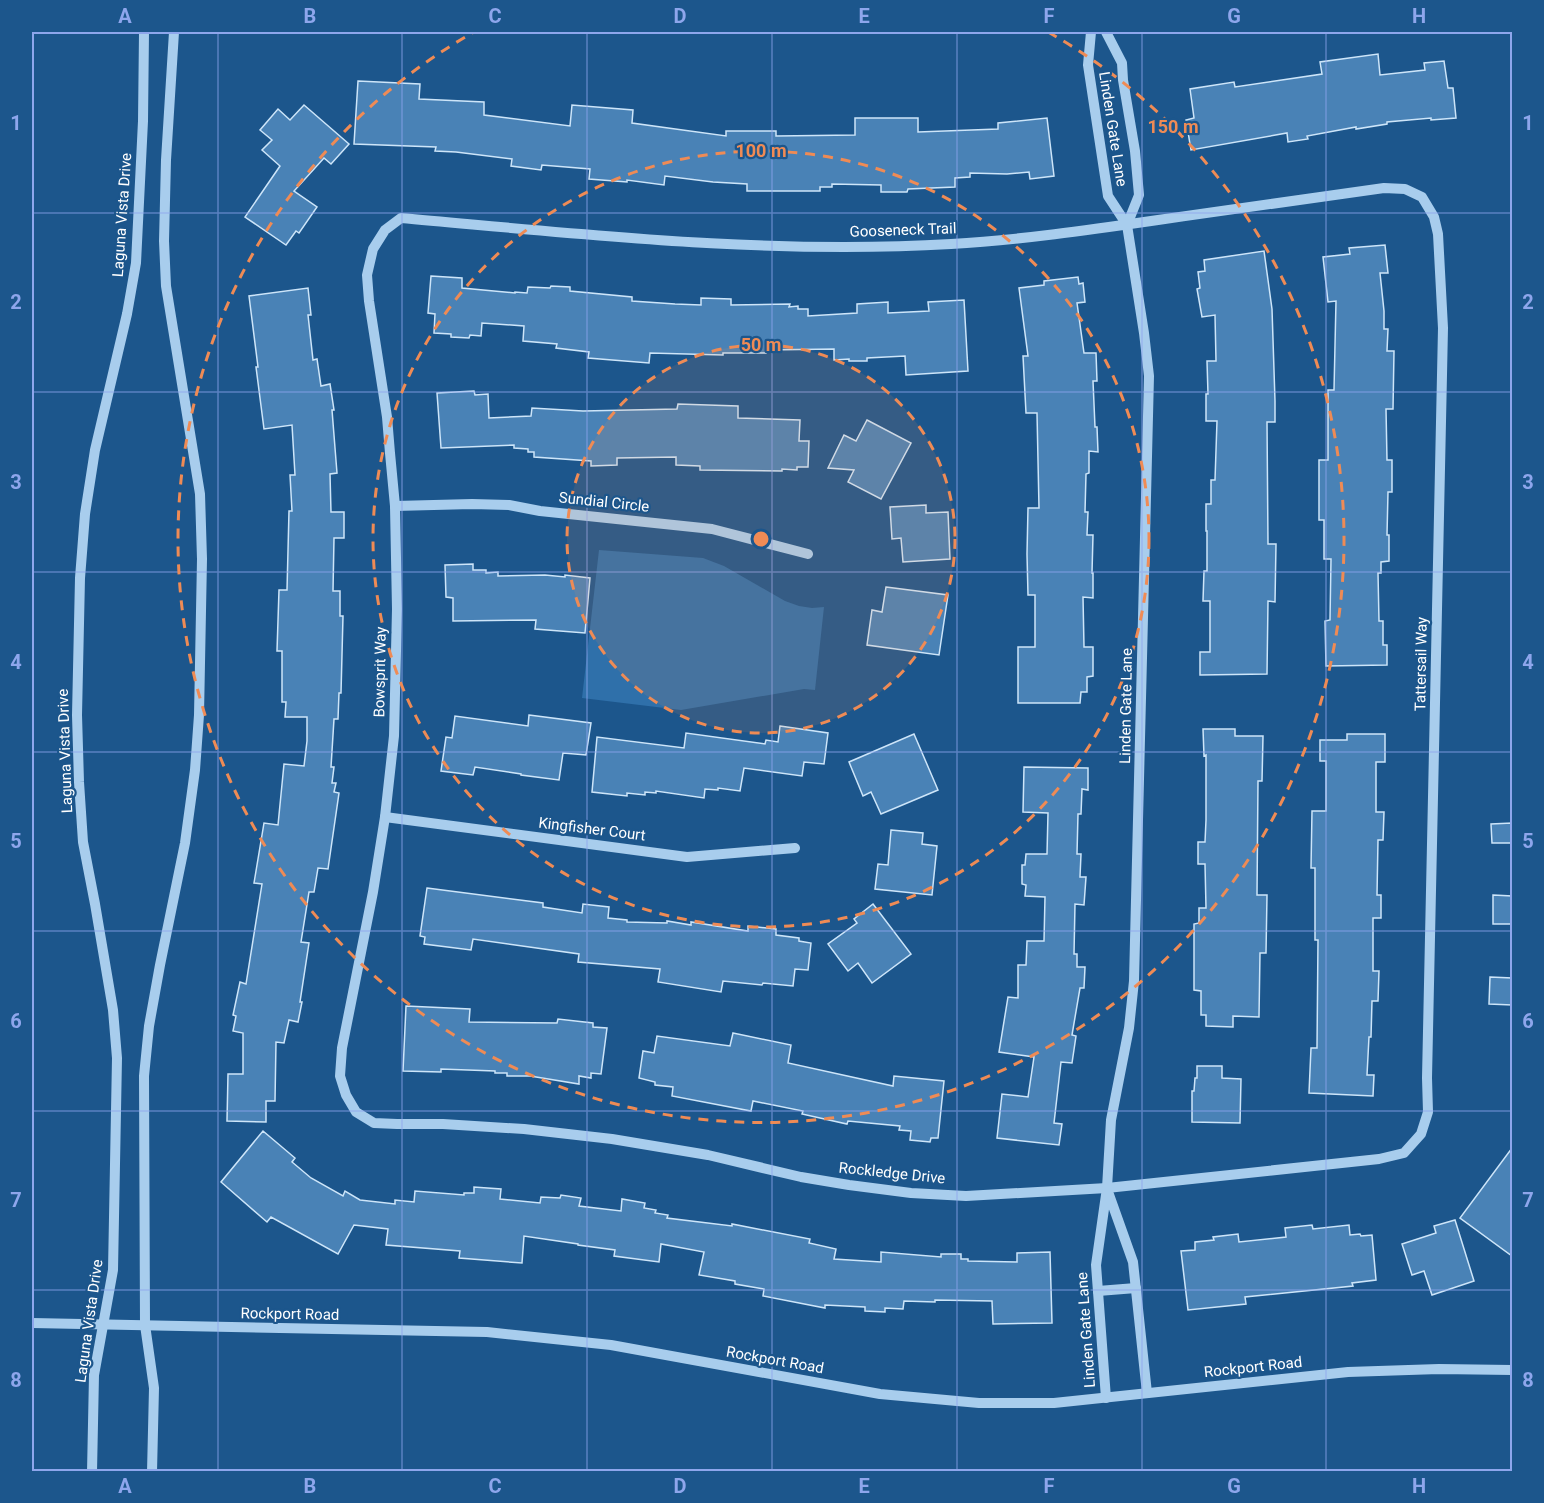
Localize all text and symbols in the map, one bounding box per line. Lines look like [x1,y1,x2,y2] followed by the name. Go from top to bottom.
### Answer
[118,4,132,28] text: A
[304,4,316,28] text: B
[488,4,502,28] text: C
[674,4,687,28] text: D
[858,4,870,28] text: E
[1044,4,1055,28] text: F
[1227,4,1241,28] text: G
[1412,4,1426,28] text: H
[1095,70,1131,188] street label: Linden Gate Lane
[10,111,22,135] text: 1
[1522,111,1534,135] text: 1
[1147,116,1199,137] text: 150 m
[735,140,787,161] text: 100 m
[109,152,135,278] street label: Laguna Vista Drive
[849,219,957,241] street label: Gooseneck Trail
[10,290,22,314] text: 2
[1522,290,1534,314] text: 2
[741,334,781,355] text: 50 m
[10,470,22,494] text: 3
[1522,470,1534,494] text: 3
[558,488,650,516] street label: Sundial Circle
[751,529,771,549] centre of rings
[1411,617,1431,711] street label: Tattersail Way
[370,626,390,718] street label: Bowsprit Way
[1116,648,1136,764] street label: Linden Gate Lane
[10,650,22,674] text: 4
[1522,650,1534,674] text: 4
[54,688,76,814] street label: Laguna Vista Drive
[537,813,647,845] street label: Kingfisher Court
[10,829,22,853] text: 5
[1522,829,1534,853] text: 5
[10,1009,22,1033] text: 6
[1522,1009,1534,1033] text: 6
[838,1158,946,1188] street label: Rockledge Drive
[10,1188,22,1212] text: 7
[1522,1188,1534,1212] text: 7
[71,1258,107,1384] street label: Laguna Vista Drive
[1073,1272,1099,1388] street label: Linden Gate Lane
[240,1304,340,1324] street label: Rockport Road
[725,1343,825,1377] street label: Rockport Road
[1203,1353,1303,1381] street label: Rockport Road
[10,1368,22,1392] text: 8
[1522,1368,1534,1392] text: 8
[118,1474,132,1498] text: A
[304,1474,316,1498] text: B
[488,1474,502,1498] text: C
[674,1474,687,1498] text: D
[858,1474,870,1498] text: E
[1044,1474,1055,1498] text: F
[1227,1474,1241,1498] text: G
[1412,1474,1426,1498] text: H

